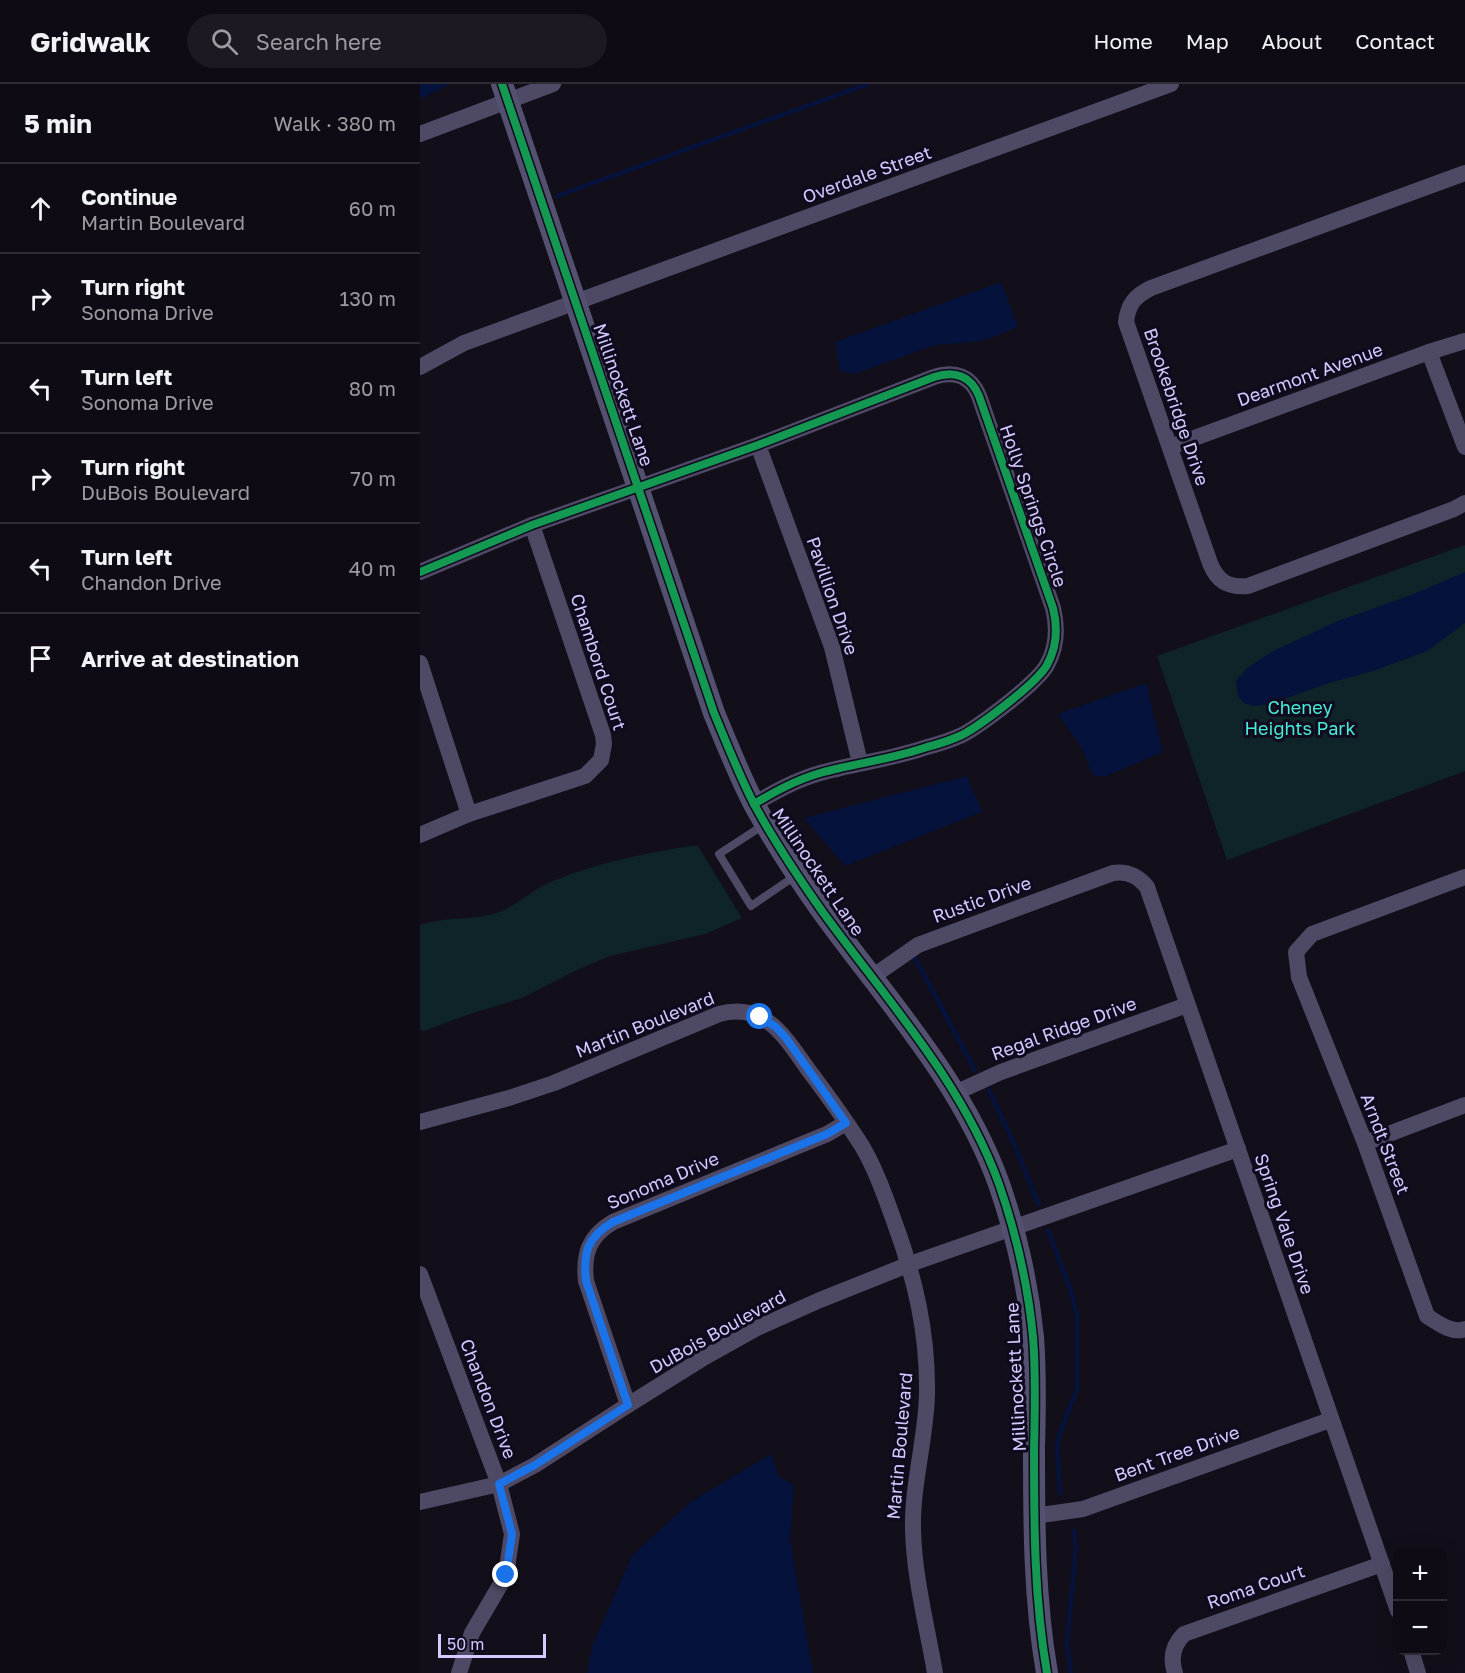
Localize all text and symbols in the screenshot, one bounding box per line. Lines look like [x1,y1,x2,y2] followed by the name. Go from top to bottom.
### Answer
[187,14,607,68] search box
[30,25,151,58] text: Gridwalk
[208,25,241,58] icon: search
[256,28,382,55] text: Search here
[1093,28,1153,54] text: Home
[1186,28,1229,54] text: Map
[1262,28,1322,54] text: About
[1355,28,1435,54] text: Contact
[24,108,92,139] text: 5 min
[274,111,396,135] text: Walk · 380 m
[799,141,934,208] street label: Overdale Street
[81,183,177,210] text: Continue
[24,192,57,225] icon: ahead
[349,196,396,220] text: 60 m
[81,210,245,234] text: Martin Boulevard
[81,273,185,300] text: Turn right
[24,282,57,315] icon: right
[340,286,396,310] text: 130 m
[81,300,214,324] text: Sonoma Drive
[589,320,659,469] street label: Millinockett Lane
[1140,325,1214,488] street label: Brookebridge Drive
[1234,338,1385,411] street label: Dearmont Avenue
[81,363,172,390] text: Turn left
[24,372,57,405] icon: left
[349,376,396,400] text: 80 m
[81,390,214,414] text: Sonoma Drive
[996,421,1072,590] street label: Holly Springs Circle
[81,453,185,480] text: Turn right
[24,462,57,495] icon: right
[350,466,396,490] text: 70 m
[81,480,250,504] text: DuBois Boulevard
[802,534,863,658] street label: Pavillion Drive
[81,543,172,570] text: Turn left
[24,552,57,585] icon: left
[349,556,396,580] text: 40 m
[81,570,222,594] text: Chandon Drive
[567,591,631,733] street label: Chambord Court
[24,642,57,675] icon: arrive
[81,645,299,672] text: Arrive at destination
[1244,696,1356,739] park label: Cheney Heights Park
[768,803,870,940] street label: Millinockett Lane
[929,871,1034,927] street label: Rustic Drive
[572,986,717,1062] street label: Martin Boulevard
[988,992,1139,1065] street label: Regal Ridge Drive
[746,1003,772,1029] route start
[1357,1090,1415,1197] street label: Arndt Street
[603,1147,722,1214] street label: Sonoma Drive
[1251,1150,1319,1297] street label: Spring Vale Drive
[646,1285,789,1378] street label: DuBois Boulevard
[1000,1302,1030,1452] street label: Millinockett Lane
[456,1336,522,1462] street label: Chandon Drive
[882,1371,916,1520] street label: Martin Boulevard
[1111,1420,1242,1486] street label: Bent Tree Drive
[1393,1547,1447,1655] map controls
[1393,1547,1447,1601] button: +
[1204,1559,1307,1613] street label: Roma Court
[492,1561,518,1587] route end
[1393,1601,1447,1655] button: −
[438,1631,546,1658] scale bar
[447,1634,484,1654] text: 50 m

